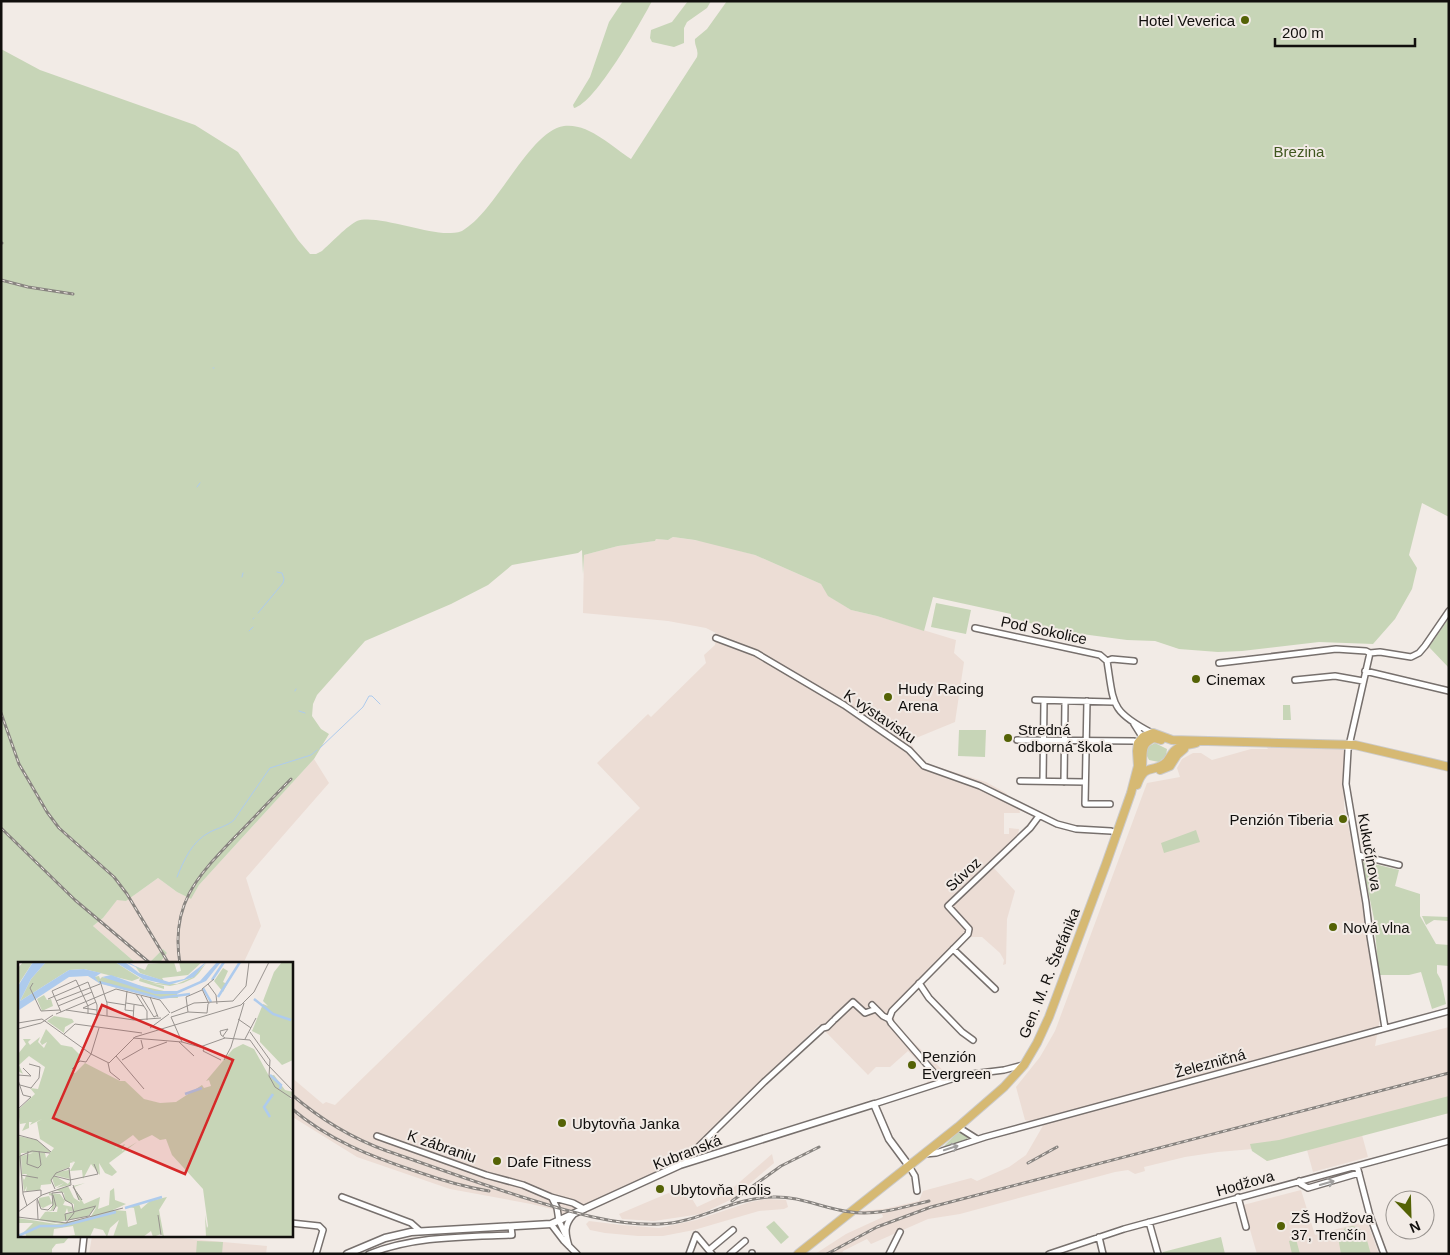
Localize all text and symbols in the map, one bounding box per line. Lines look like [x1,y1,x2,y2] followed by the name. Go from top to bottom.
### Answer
[1138,12,1236,29] place label: Hotel Veverica
[1239,14,1251,26] marker: Hotel Veverica
[1275,15,1415,47] scale bar
[1282,24,1324,41] text: 200 m
[1274,143,1325,160] park label: Brezina
[999,613,1089,647] street label: Pod Sokolice
[1206,671,1266,688] place label: Cinemax
[1190,673,1202,685] marker: Cinemax
[898,680,984,714] place label: Hudy Racing Arena
[841,686,919,746] street label: K výstavisku
[882,691,894,703] marker: Hudy Racing Arena
[1018,721,1113,755] place label: Stredná odborná škola
[1002,732,1014,744] marker: Stredná odborná škola
[1230,811,1334,828] place label: Penzión Tiberia
[1355,812,1385,893] street label: Kukučínova
[1337,813,1349,825] marker: Penzión Tiberia
[942,854,984,894] street label: Súvoz
[1015,905,1083,1041] street label: Gen. M. R. Štefánika
[1343,919,1410,936] place label: Nová vlna
[1327,921,1339,933] marker: Nová vlna
[18,962,292,1238] inset map
[1173,1045,1248,1081] street label: Železničná
[922,1048,991,1082] place label: Penzión Evergreen
[906,1059,918,1071] marker: Penzión Evergreen
[572,1115,680,1132] place label: Ubytovňa Janka
[556,1117,568,1129] marker: Ubytovňa Janka
[405,1126,479,1166] street label: K zábraniu
[650,1131,724,1173] street label: Kubranská
[943,1142,959,1152] one-way arrow
[507,1153,591,1170] place label: Dafe Fitness
[491,1155,503,1167] marker: Dafe Fitness
[1214,1166,1276,1199] street label: Hodžova
[1319,1178,1335,1187] one-way arrow
[670,1181,771,1198] place label: Ubytovňa Rolis
[654,1183,666,1195] marker: Ubytovňa Rolis
[1385,1190,1435,1240] north arrow
[1291,1209,1374,1243] place label: ZŠ Hodžova 37, Trenčín
[1407,1218,1423,1236] text: N
[1275,1220,1287,1232] marker: ZŠ Hodžova 37, Trenčín

